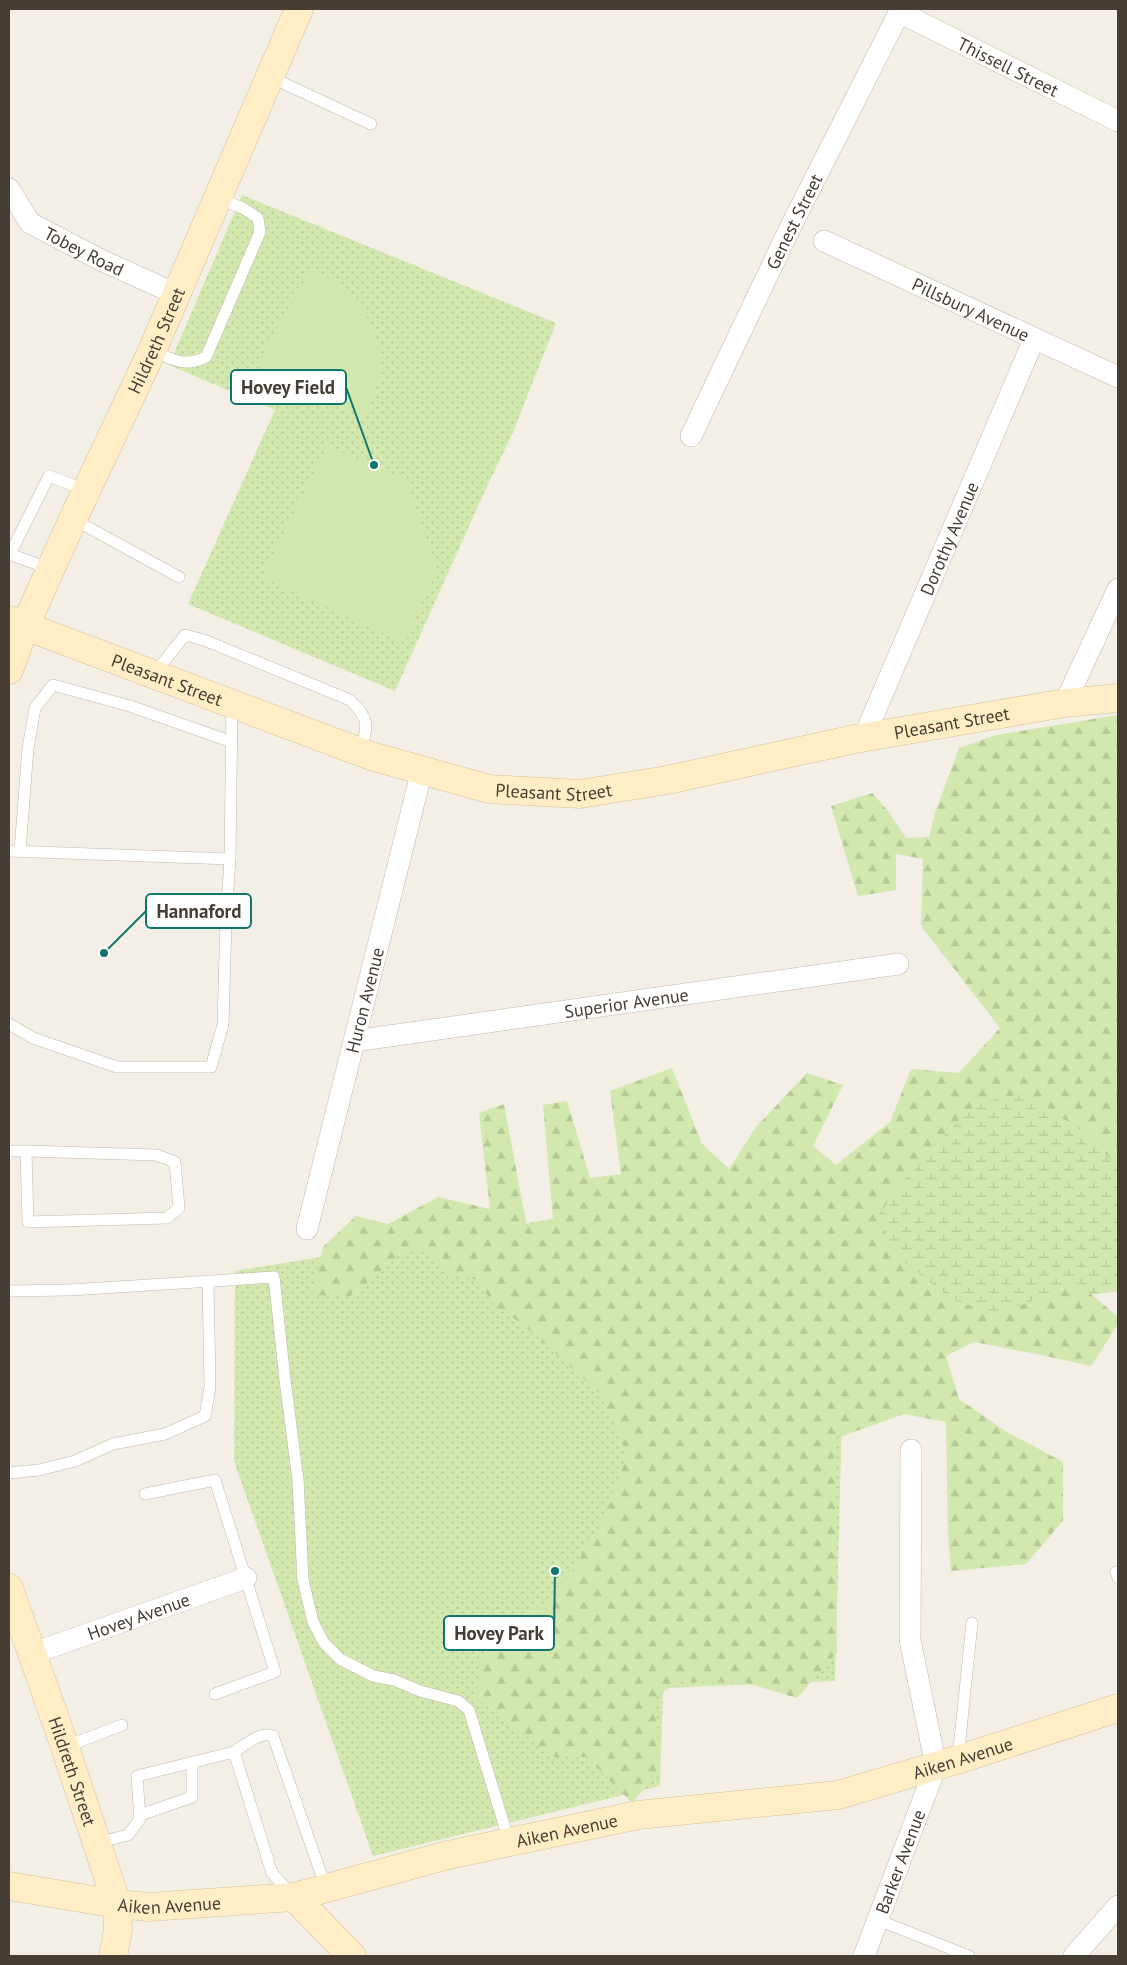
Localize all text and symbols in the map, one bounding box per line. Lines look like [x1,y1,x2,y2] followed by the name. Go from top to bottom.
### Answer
[954,31,1063,101] street label: Thissell Street
[761,170,827,273] street label: Genest Street
[40,221,128,281] street label: Tobey Road
[909,272,1033,346] street label: Pillsbury Avenue
[122,284,190,397] street label: Hildreth Street
[231,370,346,404] callout: Hovey Field
[241,375,335,399] text: Hovey Field
[914,478,983,599] street label: Dorothy Avenue
[109,648,226,711] street label: Pleasant Street
[892,701,1011,744] street label: Pleasant Street
[495,778,613,806] street label: Pleasant Street
[146,894,251,928] callout: Hannaford
[156,899,242,923] text: Hannaford
[340,945,389,1055] street label: Huron Avenue
[563,982,690,1023] street label: Superior Avenue
[84,1587,193,1645] street label: Hovey Avenue
[444,1616,554,1650] callout: Hovey Park
[454,1621,544,1645] text: Hovey Park
[44,1713,102,1829] street label: Hildreth Street
[910,1731,1016,1784] street label: Aiken Avenue
[870,1806,930,1917] street label: Barker Avenue
[514,1808,620,1852] street label: Aiken Avenue
[117,1891,222,1919] street label: Aiken Avenue

